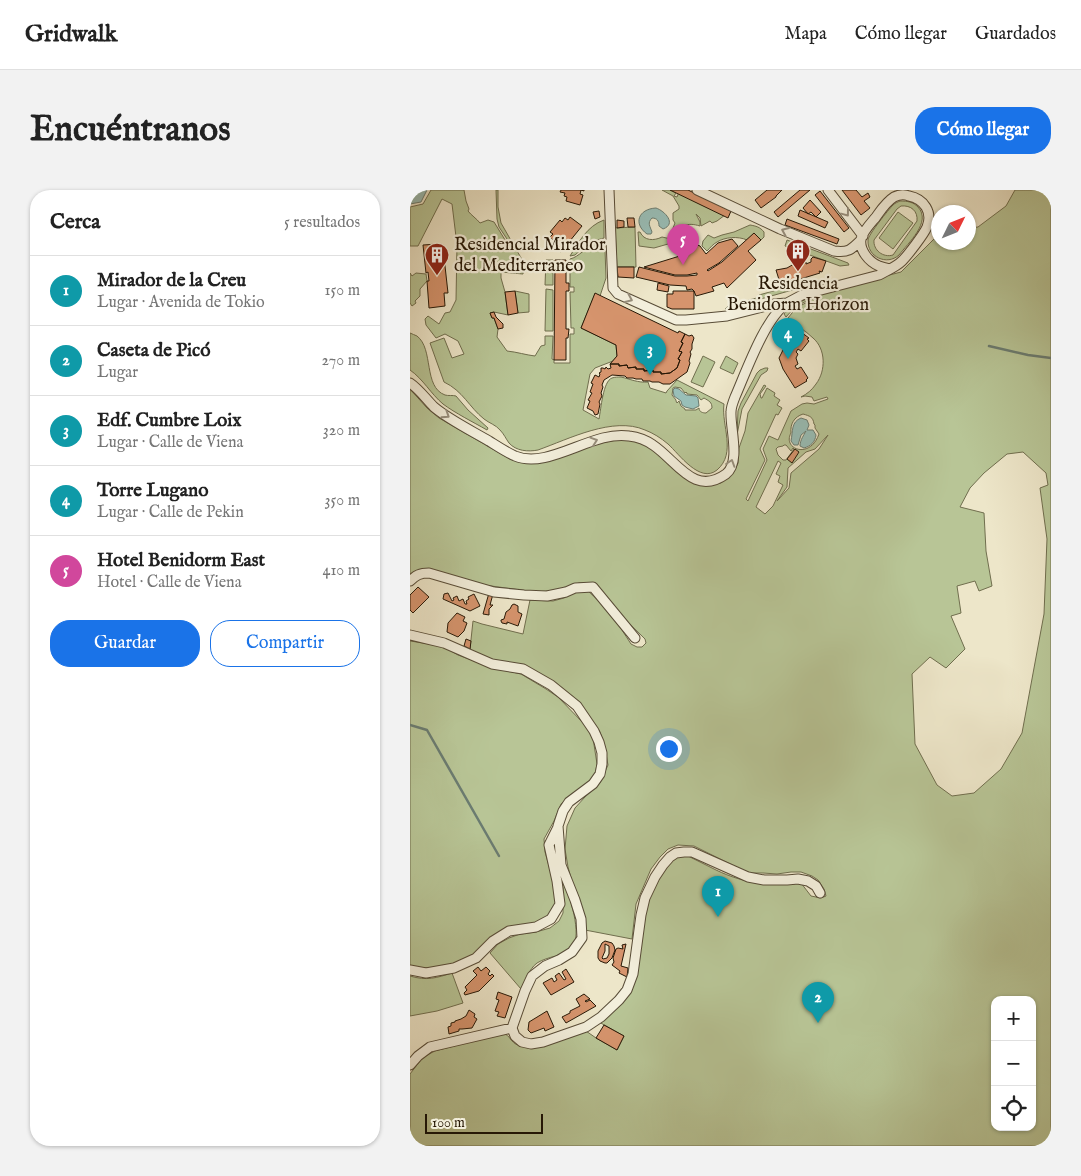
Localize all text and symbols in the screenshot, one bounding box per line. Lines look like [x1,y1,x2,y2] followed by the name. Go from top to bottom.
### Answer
[25,19,117,50] text: Gridwalk
[784,23,827,46] text: Mapa
[855,23,947,46] text: Cómo llegar
[975,23,1056,46] text: Guardados
[915,107,1051,154] button: Cómo llegar
[30,108,230,153] text: Encuéntranos
[931,205,976,250] north arrow
[840,207,848,216] one-way arrow
[50,209,100,236] text: Cerca
[284,213,360,233] text: 5 resultados
[667,224,699,265] pin: 5
[781,226,790,237] one-way arrow
[454,234,606,278] place label: Residencial Mirador del Mediterraneo
[785,238,811,272] building icon: Residencia Benidorm Horizon
[424,242,450,276] building icon: Residencial Mirador del Mediterraneo
[97,269,246,293] text: Mirador de la Creu
[727,273,869,317] place label: Residencia Benidorm Horizon
[63,281,69,301] text: 1
[325,281,360,301] text: 150 m
[97,293,265,313] text: Lugar · Avenida de Tokio
[624,293,633,304] one-way arrow
[772,318,804,359] pin: 4
[634,334,666,375] pin: 3
[97,339,210,363] text: Caseta de Picó
[62,351,70,371] text: 2
[321,351,360,371] text: 270 m
[97,363,138,383] text: Lugar
[97,409,242,433] text: Edf. Cumbre Loix
[440,409,450,418] one-way arrow
[63,421,69,441] text: 3
[323,421,360,441] text: 320 m
[97,433,243,453] text: Lugar · Calle de Viena
[589,437,598,447] one-way arrow
[726,459,736,467] one-way arrow
[97,479,208,503] text: Torre Lugano
[62,491,70,511] text: 4
[325,491,360,511] text: 350 m
[97,503,244,523] text: Lugar · Calle de Pekin
[97,549,265,573] text: Hotel Benidorm East
[63,561,69,581] text: 5
[323,561,360,581] text: 410 m
[97,573,242,593] text: Hotel · Calle de Viena
[50,620,200,667] button: Guardar
[210,620,360,667] button: Compartir
[656,736,682,762] your location
[702,876,734,917] pin: 1
[802,982,834,1023] pin: 2
[991,996,1036,1131] map controls
[991,996,1036,1041] button: +
[991,1041,1036,1086] button: −
[991,1086,1036,1131] button: locate
[425,1111,542,1134] scale bar
[432,1114,465,1132] text: 100 m

